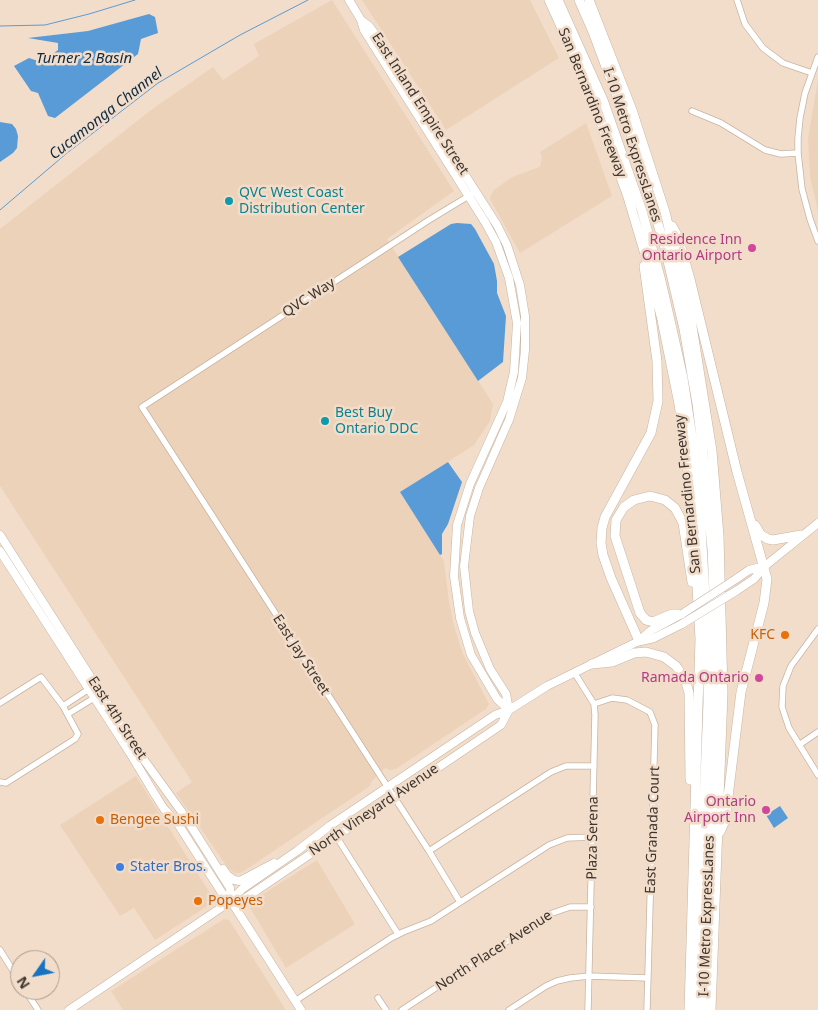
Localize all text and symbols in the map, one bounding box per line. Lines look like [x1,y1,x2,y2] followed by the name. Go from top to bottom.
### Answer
[554,26,630,180] street label: San Bernardino Freeway
[368,30,472,178] street label: East Inland Empire Street
[36,50,132,68] water label: Turner 2 Basin
[46,64,166,164] water label: Cucamonga Channel
[599,66,665,224] street label: I-10 Metro ExpressLanes
[239,185,365,218] place label: QVC West Coast Distribution Center
[223,195,235,207] marker: QVC West Coast Distribution Center
[642,232,742,264] place label: Residence Inn Ontario Airport
[746,242,758,254] marker: Residence Inn Ontario Airport
[280,275,338,321] street label: QVC Way
[335,405,418,438] place label: Best Buy Ontario DDC
[671,414,705,574] street label: San Bernardino Freeway
[319,415,331,427] marker: Best Buy Ontario DDC
[269,612,333,698] street label: East Jay Street
[750,627,775,643] place label: KFC
[779,629,791,641] marker: KFC
[641,670,749,686] place label: Ramada Ontario
[753,672,765,684] marker: Ramada Ontario
[84,673,150,763] street label: East 4th Street
[306,760,442,860] street label: North Vineyard Avenue
[642,766,664,894] street label: East Granada Court
[684,794,756,826] place label: Ontario Airport Inn
[584,796,602,880] street label: Plaza Serena
[760,804,772,816] marker: Ontario Airport Inn
[110,812,199,828] place label: Bengee Sushi
[94,814,106,826] marker: Bengee Sushi
[696,835,718,997] street label: I-10 Metro ExpressLanes
[130,859,206,875] place label: Stater Bros.
[114,861,126,873] marker: Stater Bros.
[208,893,263,909] place label: Popeyes
[192,895,204,907] marker: Popeyes
[433,907,555,995] street label: North Placer Avenue
[10,950,60,1000] north arrow
[12,973,34,993] text: N

